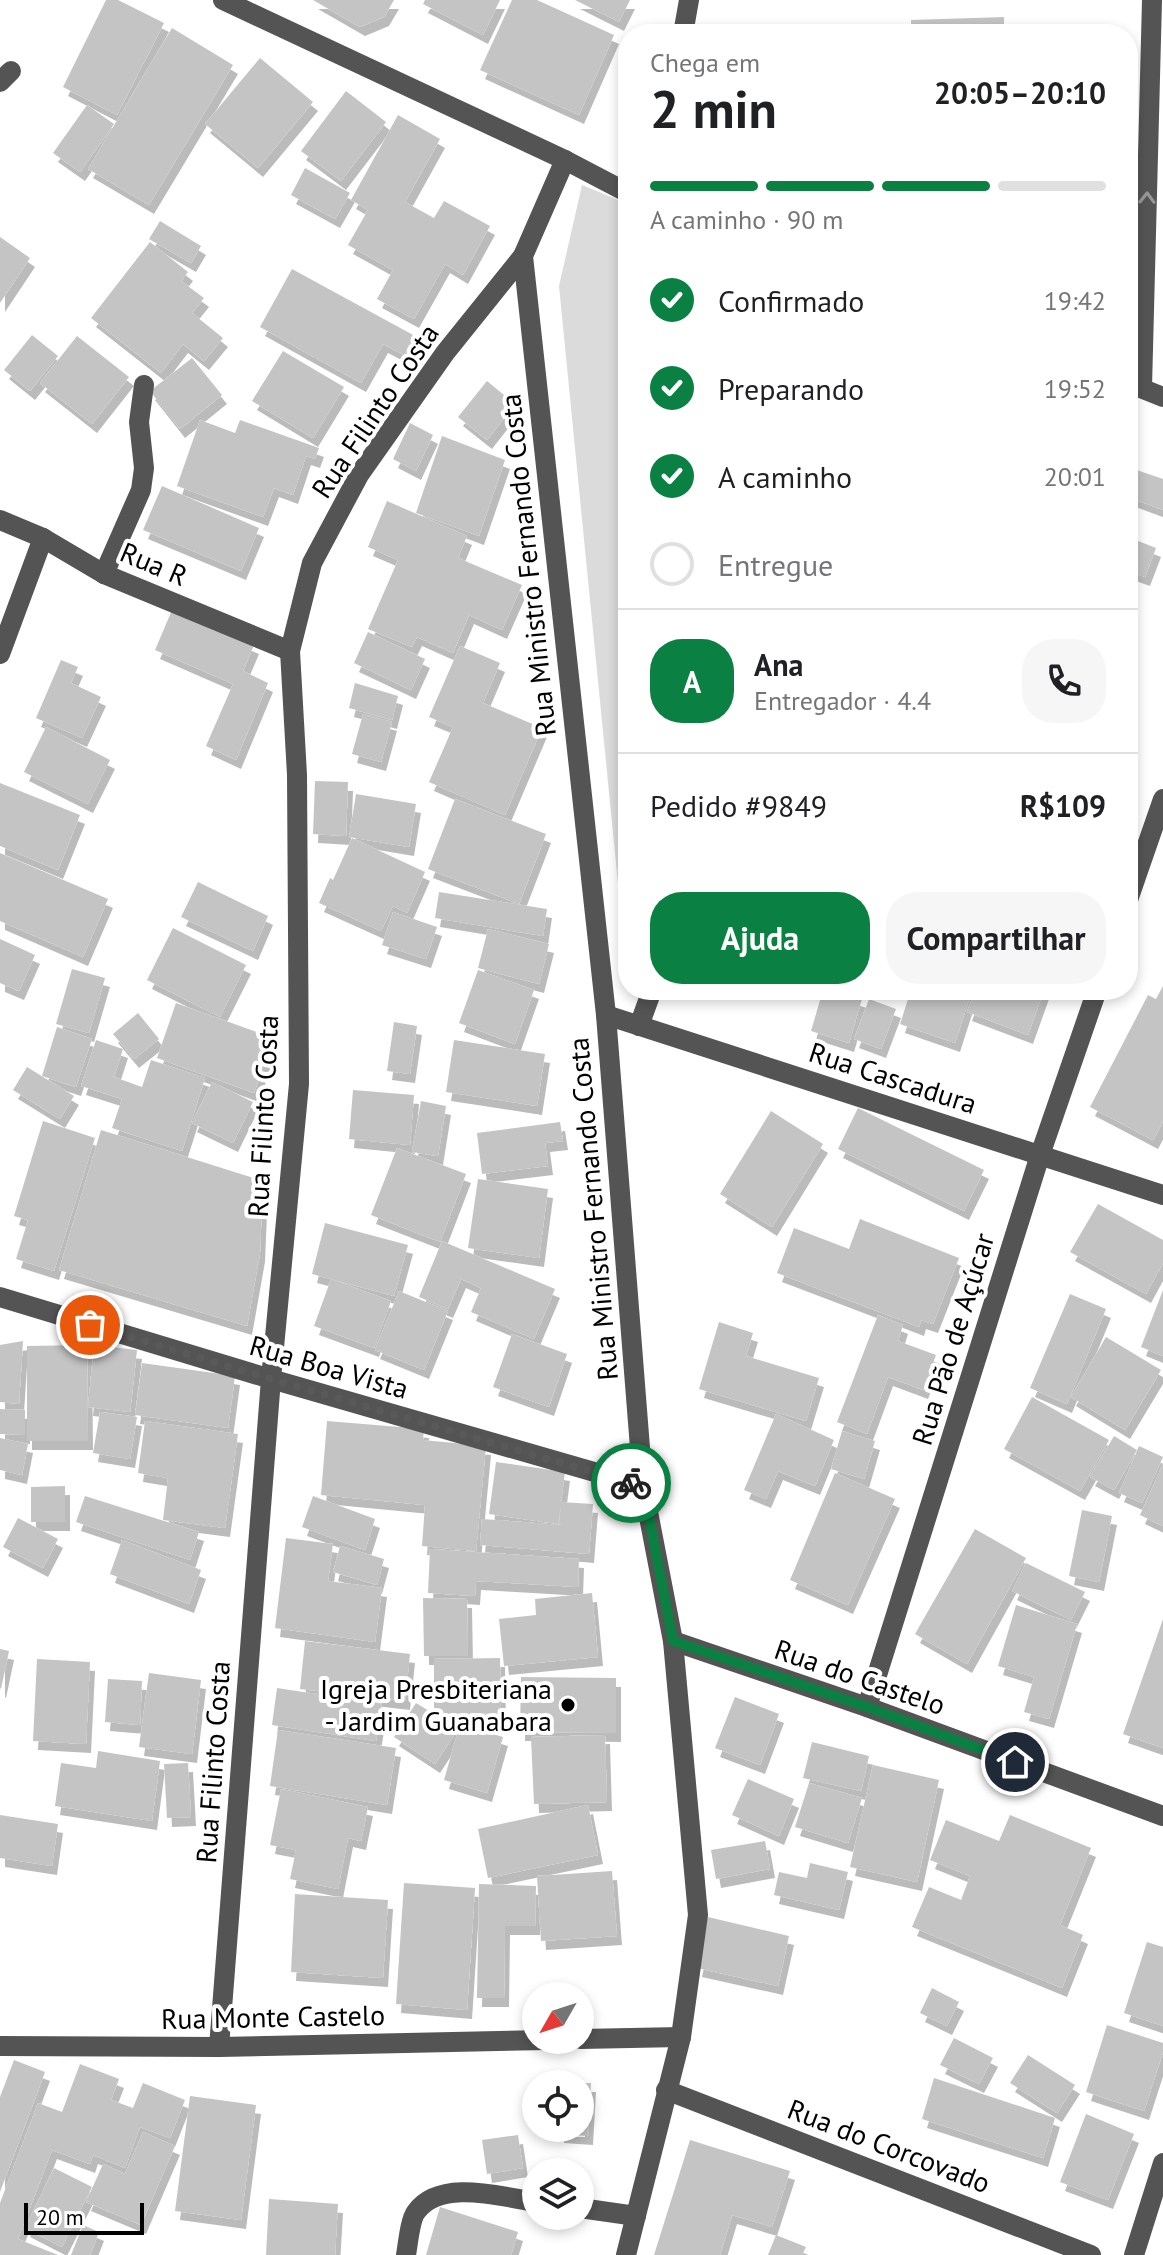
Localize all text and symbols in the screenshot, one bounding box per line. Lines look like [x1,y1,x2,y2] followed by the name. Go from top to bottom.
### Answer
[650,46,760,79] text: Chega em
[934,73,1106,112] text: 20:05–20:10
[650,75,777,142] text: 2 min
[1138,191,1156,204] one-way arrow
[650,203,843,236] text: A caminho · 90 m
[650,278,694,322] icon: check
[718,281,864,320] text: Confirmado
[1044,284,1106,317] text: 19:42
[303,316,447,505] street label: Rua Filinto Costa
[650,366,694,410] icon: check
[718,369,864,408] text: Preparando
[1044,372,1106,405] text: 19:52
[491,392,564,738] street label: Rua Ministro Fernando Costa
[650,454,694,498] icon: check
[718,457,852,496] text: A caminho
[1044,460,1106,493] text: 20:01
[115,533,193,594] street label: Rua R
[718,545,833,584] text: Entregue
[1022,639,1106,723] button: phone
[754,645,803,684] text: Ana
[683,662,701,701] text: A
[754,684,931,717] text: Entregador · 4.4
[650,786,827,825] text: Pedido #9849
[1020,786,1106,825] text: R$109
[650,892,870,984] button: Ajuda
[886,892,1106,984] button: Compartilhar
[239,1014,286,1218] street label: Rua Filinto Costa
[805,1033,982,1122] street label: Rua Cascadura
[559,1036,626,1382] street label: Rua Ministro Fernando Costa
[903,1228,1002,1449] street label: Rua Pão de Açúcar
[56,1291,124,1359] pin
[68,1303,112,1347] icon: bag
[246,1326,413,1407] street label: Rua Boa Vista
[591,1443,671,1523] courier
[609,1461,653,1505] icon: bike
[770,1630,950,1723] street label: Rua do Castelo
[187,1660,238,1864] street label: Rua Filinto Costa
[320,1670,552,1739] place label: Igreja Presbiteriana - Jardim Guanabara
[559,1696,577,1714] marker: Igreja Presbiteriana - Jardim Guanabara
[981,1728,1049,1796] pin
[993,1740,1037,1784] icon: home
[522,1982,594,2054] north arrow
[522,1982,594,2230] map controls
[161,1996,385,2037] street label: Rua Monte Castelo
[522,2070,594,2142] button: locate
[783,2090,996,2201] street label: Rua do Corcovado
[522,2158,594,2230] button: layers
[24,2199,144,2235] scale bar
[36,2203,84,2231] text: 20 m

